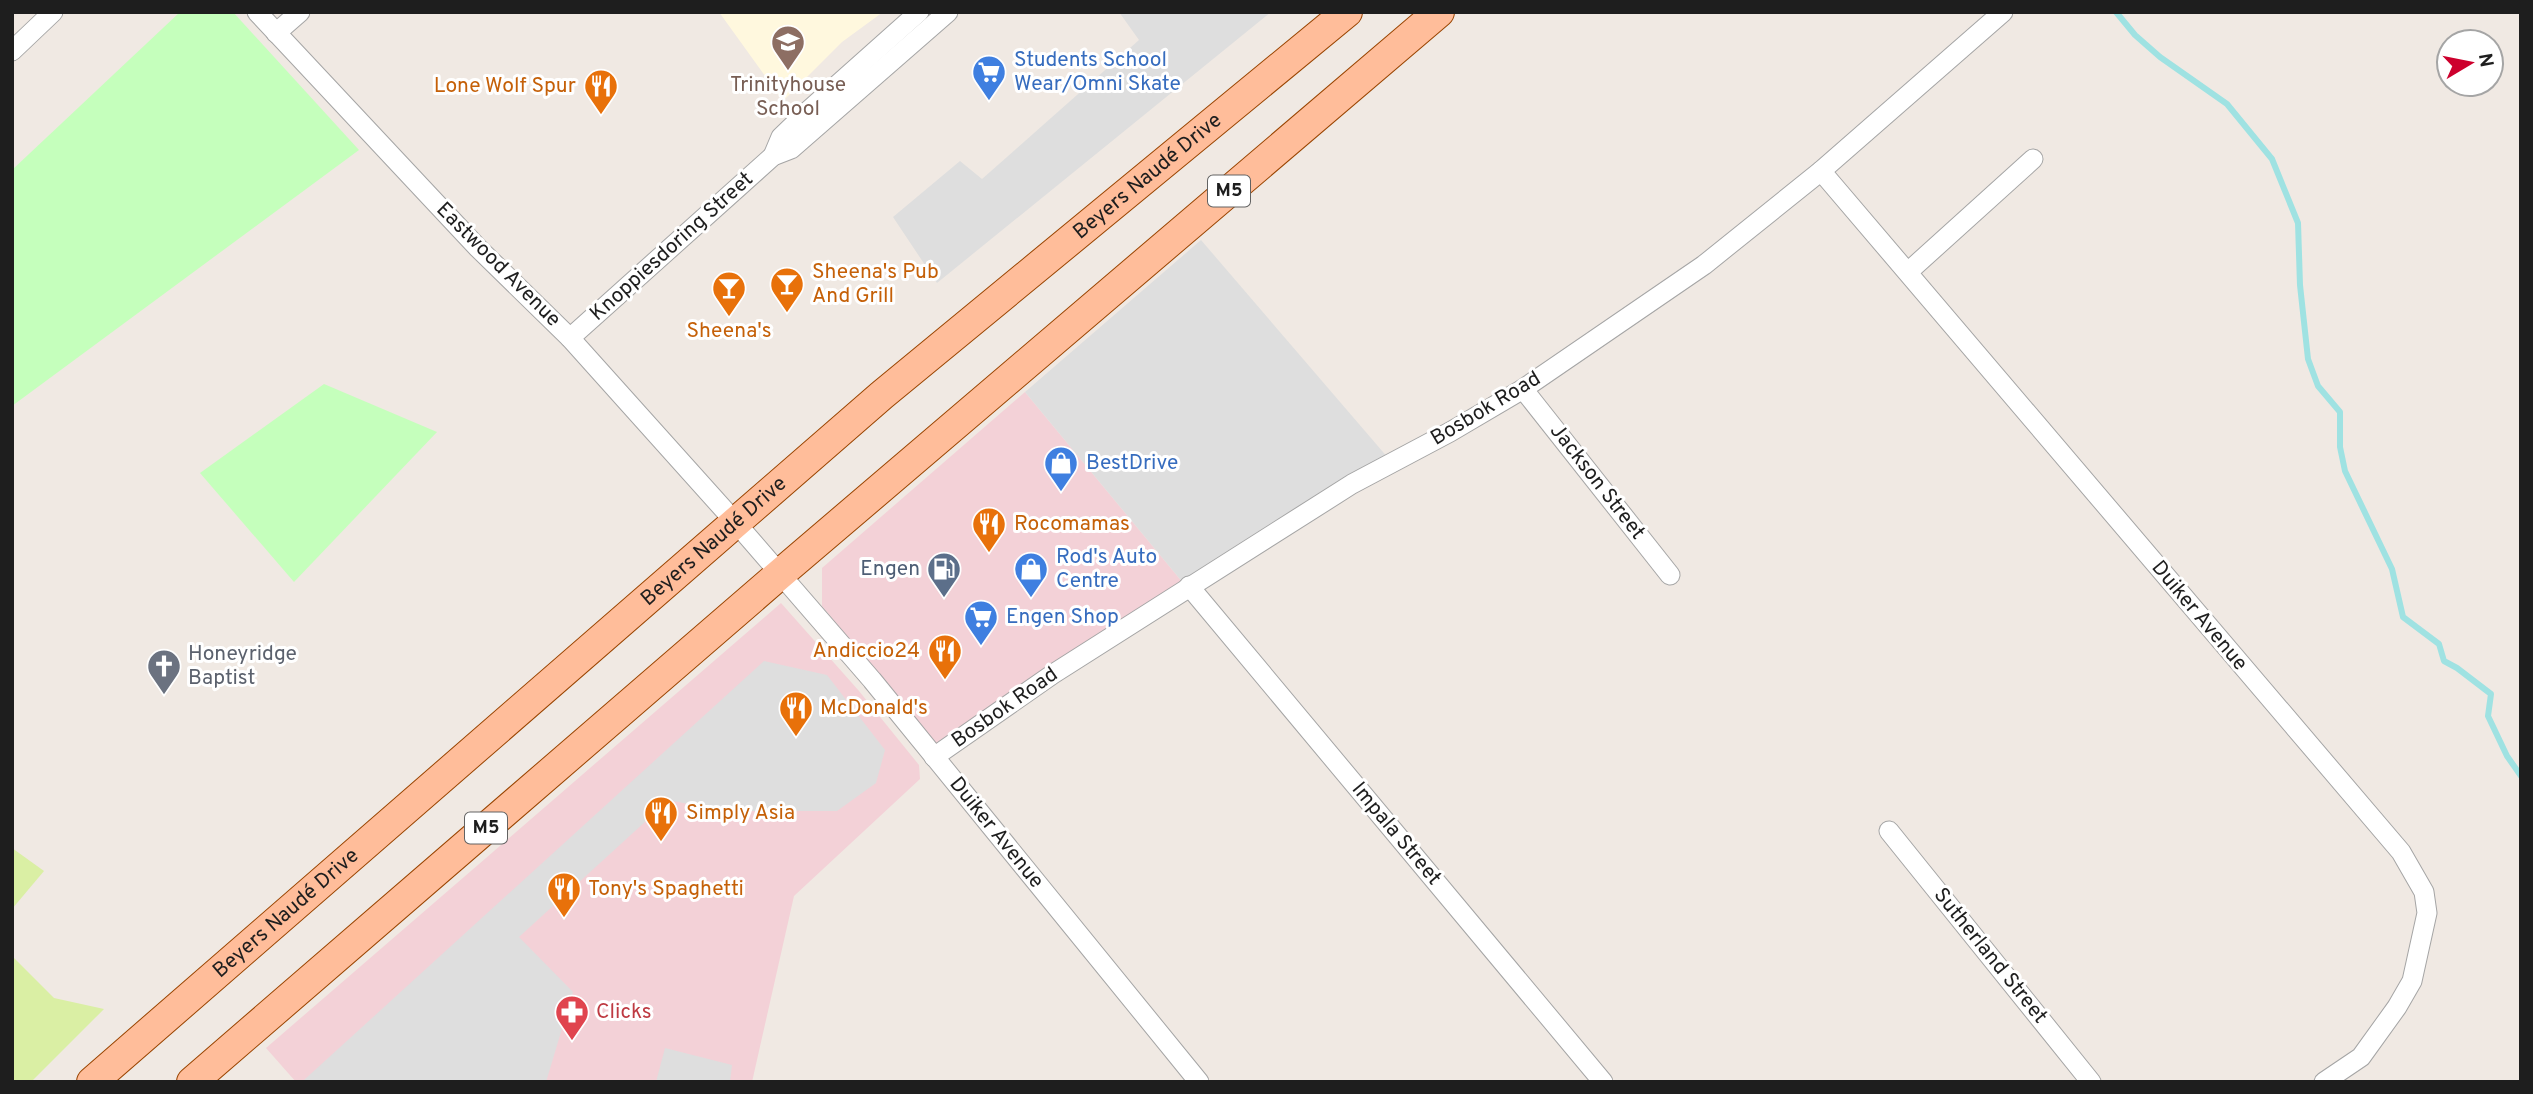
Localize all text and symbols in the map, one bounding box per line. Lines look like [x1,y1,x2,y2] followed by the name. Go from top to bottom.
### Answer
[769,23,807,72] school or university icon: Trinityhouse School
[2435,28,2505,98] north arrow
[1014,47,1181,98] place label: Students School Wear/Omni Skate
[2472,52,2498,69] text: N
[970,53,1008,102] supermarket icon: Students School Wear/Omni Skate
[582,67,620,116] restaurant icon: Lone Wolf Spur
[730,72,846,123] place label: Trinityhouse School
[434,73,576,100] place label: Lone Wolf Spur
[1068,107,1228,245] street label: Beyers Naudé Drive
[585,166,759,328] street label: Knoppiesdoring Street
[1208,176,1250,206] road number: M5
[430,197,566,333] street label: Eastwood Avenue
[812,259,939,310] place label: Sheena's Pub And Grill
[768,265,806,314] bar icon: Sheena's Pub And Grill
[710,269,748,318] bar icon: Sheena's
[686,318,772,345] place label: Sheena's
[1426,366,1546,452] street label: Bosbok Road
[1543,419,1651,545] street label: Jackson Street
[1042,444,1080,493] shop icon: BestDrive
[1086,450,1178,477] place label: BestDrive
[635,470,792,612] street label: Beyers Naudé Drive
[970,505,1008,554] restaurant icon: Rocomamas
[1014,511,1130,538] place label: Rocomamas
[1056,544,1157,595] place label: Rod's Auto Centre
[925,550,963,599] fuel station icon: Engen
[1012,550,1050,599] shop icon: Rod's Auto Centre
[2145,555,2253,677] street label: Duiker Avenue
[860,556,920,583] place label: Engen
[962,598,1000,647] supermarket icon: Engen Shop
[1006,604,1119,631] place label: Engen Shop
[926,632,964,681] restaurant icon: Andiccio24
[813,638,920,665] place label: Andiccio24
[188,641,297,692] place label: Honeyridge Baptist
[145,647,183,696] church icon: Honeyridge Baptist
[947,661,1063,755] street label: Bosbok Road
[777,689,815,738] restaurant icon: McDonald's
[820,695,928,722] place label: McDonald's
[943,772,1049,894] street label: Duiker Avenue
[1345,777,1447,891] street label: Impala Street
[642,794,680,843] restaurant icon: Simply Asia
[686,800,795,827] place label: Simply Asia
[465,813,507,844] road number: M5
[207,842,365,984] street label: Beyers Naudé Drive
[545,870,583,919] restaurant icon: Tony's Spaghetti
[588,876,744,903] place label: Tony's Spaghetti
[1927,883,2053,1029] street label: Sutherland Street
[553,993,591,1042] pharmacy icon: Clicks
[596,999,652,1026] place label: Clicks

